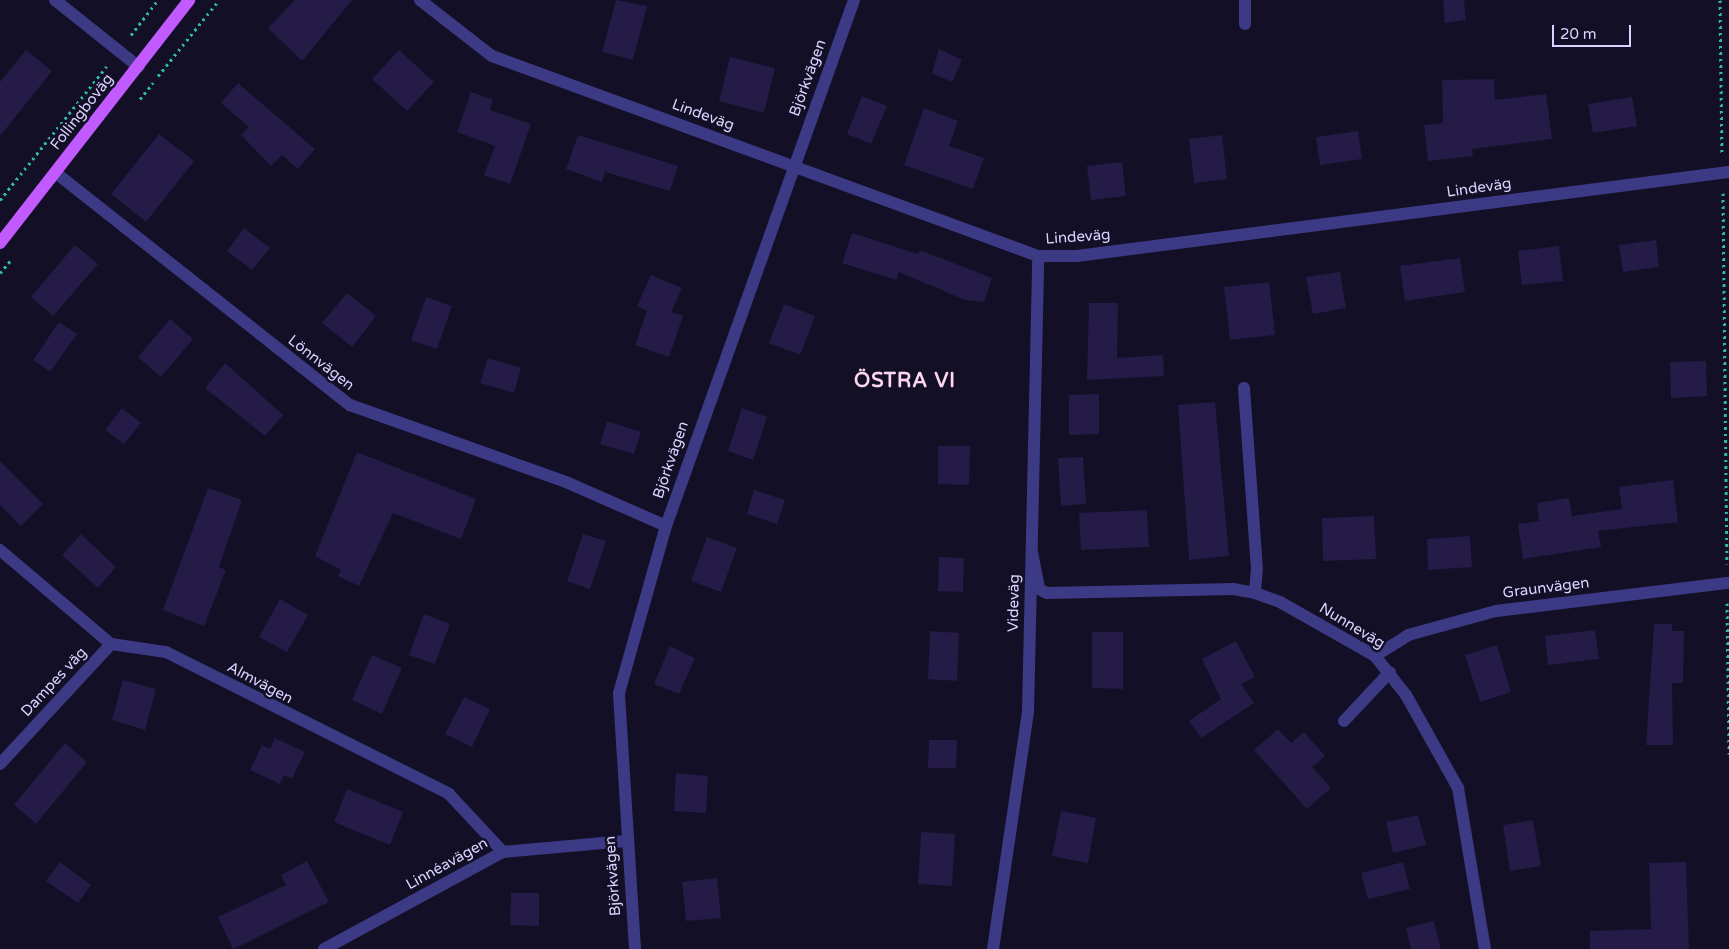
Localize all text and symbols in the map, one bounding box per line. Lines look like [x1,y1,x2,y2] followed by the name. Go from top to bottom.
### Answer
[1554,15,1633,47] scale bar
[1560,25,1597,43] text: 20 m
[786,37,830,119] street label: Björkvägen
[47,70,117,154] street label: Follingboväg
[669,95,737,135] street label: Lindeväg
[1445,175,1513,201] street label: Lindeväg
[1045,226,1111,248] street label: Lindeväg
[284,332,358,394] street label: Lönnvägen
[853,369,957,393] district label: ÖSTRA VI
[649,419,693,501] street label: Björkvägen
[1004,574,1024,632] street label: Videväg
[1502,574,1590,602] street label: Graunvägen
[1316,599,1388,653] street label: Nunneväg
[17,644,91,720] street label: Dampes väg
[224,658,296,708] street label: Almvägen
[403,834,491,894] street label: Linnéavägen
[601,835,625,917] street label: Björkvägen

